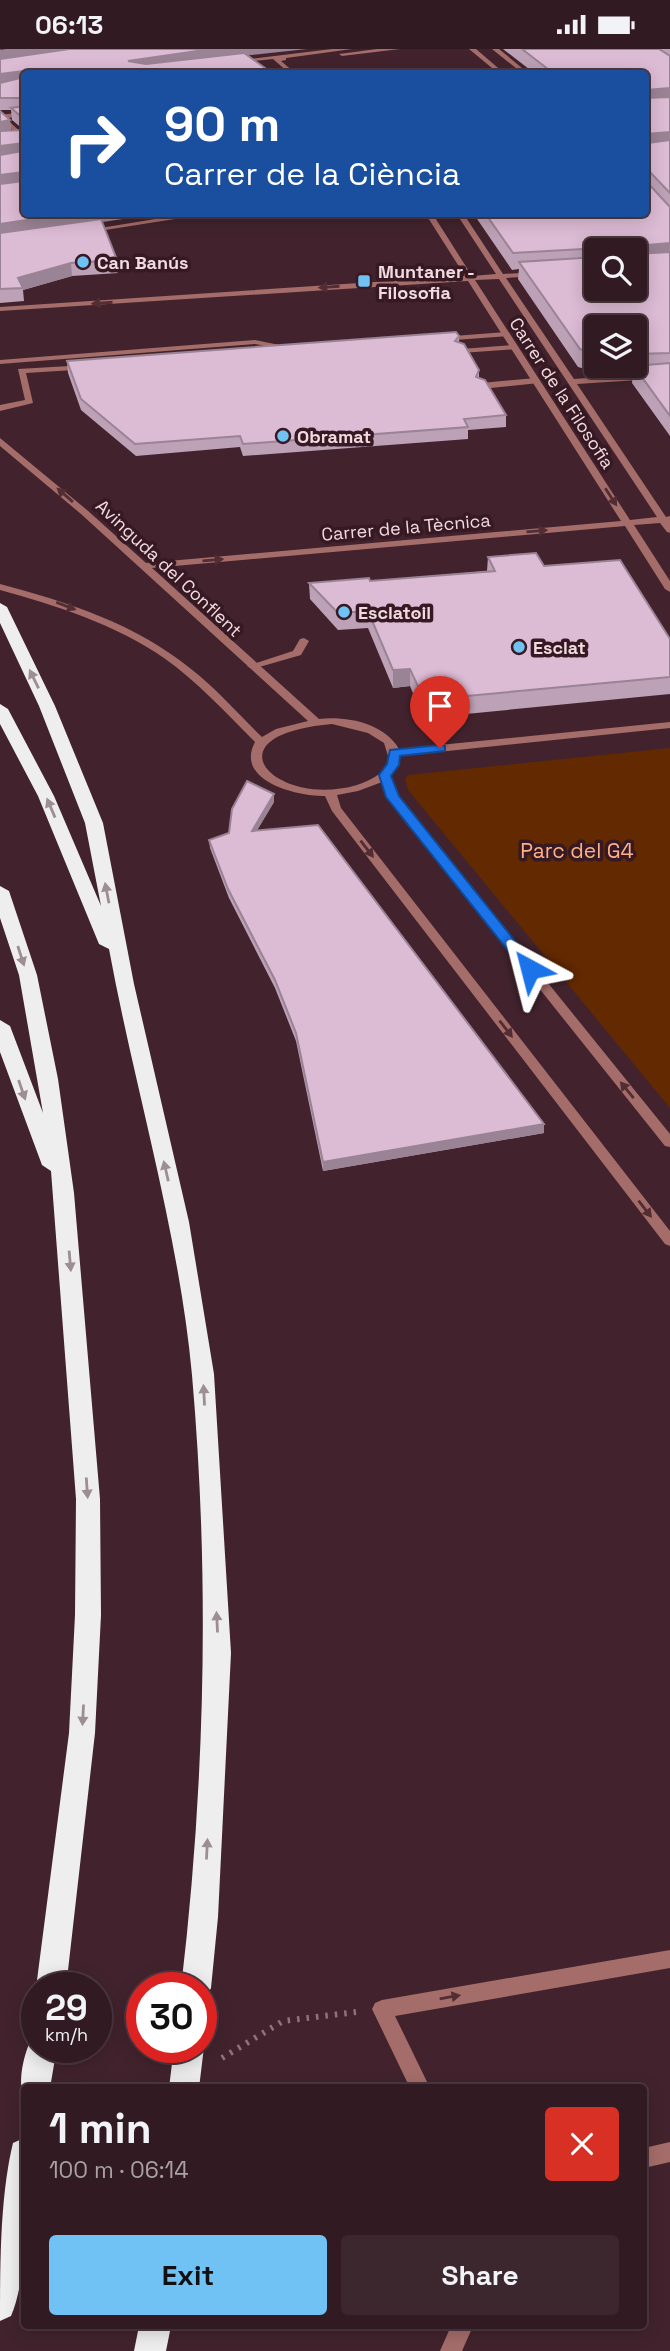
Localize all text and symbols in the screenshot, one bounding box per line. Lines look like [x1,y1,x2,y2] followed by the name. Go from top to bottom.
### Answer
[35,8,103,42] text: 06:13
[164,93,280,155] text: 90 m
[49,98,140,189] icon: right
[164,154,460,194] text: Carrer de la Ciència
[584,238,647,378] map controls
[584,238,647,301] button: search
[97,251,188,274] place label: Can Banús
[75,254,91,270] marker: Can Banús
[378,260,475,304] place label: Muntaner - Filosofia
[356,273,372,289] marker: Muntaner - Filosofia
[317,282,339,293] one-way arrow
[90,297,112,308] one-way arrow
[505,313,619,473] street label: Carrer de la Filosofia
[584,315,647,378] button: layers
[297,425,371,448] place label: Obramat
[275,428,291,444] marker: Obramat
[56,487,74,503] one-way arrow
[604,488,617,507] one-way arrow
[91,494,247,642] street label: Avinguda del Conflent
[320,508,492,546] street label: Carrer de la Tècnica
[527,525,549,536] one-way arrow
[202,554,224,565] one-way arrow
[55,600,76,611] one-way arrow
[358,601,431,624] place label: Esclatoil
[336,604,352,620] marker: Esclatoil
[533,636,586,659] place label: Esclat
[511,639,527,655] marker: Esclat
[29,669,40,689] one-way arrow
[410,676,470,748] pin
[421,687,459,725] icon: arrive
[46,798,57,819] one-way arrow
[520,837,634,864] park label: Parc del G4
[360,840,374,858] one-way arrow
[102,882,113,904] one-way arrow
[493,932,567,1006] position arrow
[17,946,27,967] one-way arrow
[499,1020,514,1038] one-way arrow
[17,1080,28,1101] one-way arrow
[619,1081,634,1099] one-way arrow
[161,1160,172,1182] one-way arrow
[638,1200,653,1218] one-way arrow
[65,1250,76,1272] one-way arrow
[199,1384,210,1406] one-way arrow
[82,1477,93,1499] one-way arrow
[211,1611,222,1633] one-way arrow
[77,1705,88,1727] one-way arrow
[202,1838,213,1860] one-way arrow
[126,1972,217,2063] speed limit sign: 30
[45,1986,88,2030] text: 29
[439,1992,461,2003] one-way arrow
[45,2023,88,2046] text: km/h
[49,2102,152,2155] text: 1 min
[545,2107,619,2181] button: close
[49,2155,189,2185] text: 100 m · 06:14
[49,2235,327,2315] button: Exit
[341,2235,619,2315] button: Share

